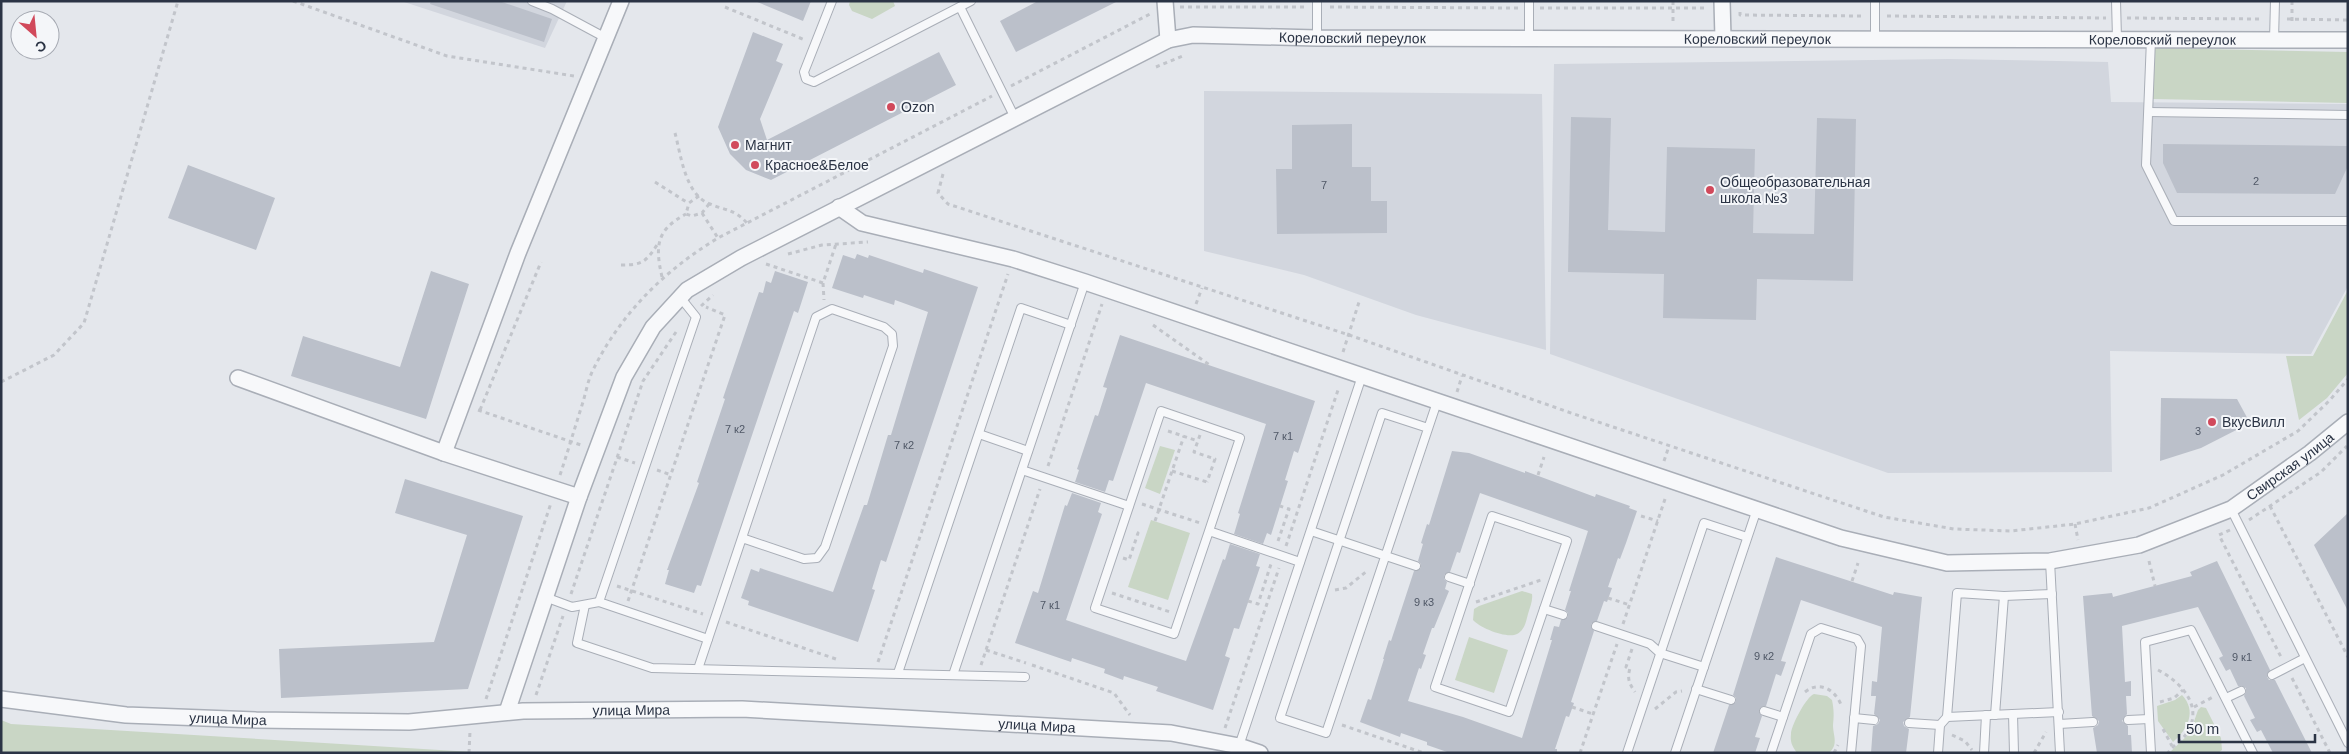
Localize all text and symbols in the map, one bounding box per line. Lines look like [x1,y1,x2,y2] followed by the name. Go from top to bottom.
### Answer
[10,10,60,60] north arrow
[1279,29,1427,46] street label: Кореловский переулок
[1684,31,1832,47] street label: Кореловский переулок
[2089,31,2237,48] street label: Кореловский переулок
[33,37,49,56] text: С
[901,99,934,115] place label: Ozon
[885,101,897,113] marker: Ozon
[745,137,792,153] place label: Магнит
[729,139,741,151] marker: Магнит
[765,157,869,173] place label: Красное&Белое
[749,159,761,171] marker: Красное&Белое
[1720,174,1870,206] place label: Общеобразовательная школа №3
[2253,175,2259,187] house number: 2
[1321,179,1327,191] house number: 7
[1704,184,1716,196] marker: Общеобразовательная школа №3
[2222,414,2285,430] place label: ВкусВилл
[2206,416,2218,428] marker: ВкусВилл
[725,423,745,435] house number: 7 к2
[2195,425,2201,437] house number: 3
[2243,429,2337,504] street label: Свирская улица
[1273,430,1293,442] house number: 7 к1
[894,439,914,451] house number: 7 к2
[1414,596,1434,608] house number: 9 к3
[1040,599,1060,611] house number: 7 к1
[1754,650,1774,662] house number: 9 к2
[2232,651,2252,663] house number: 9 к1
[593,702,670,718] street label: улица Мира
[189,709,267,728] street label: улица Мира
[2179,712,2315,744] scale bar
[998,715,1076,736] street label: улица Мира
[2186,720,2219,737] text: 50 m

